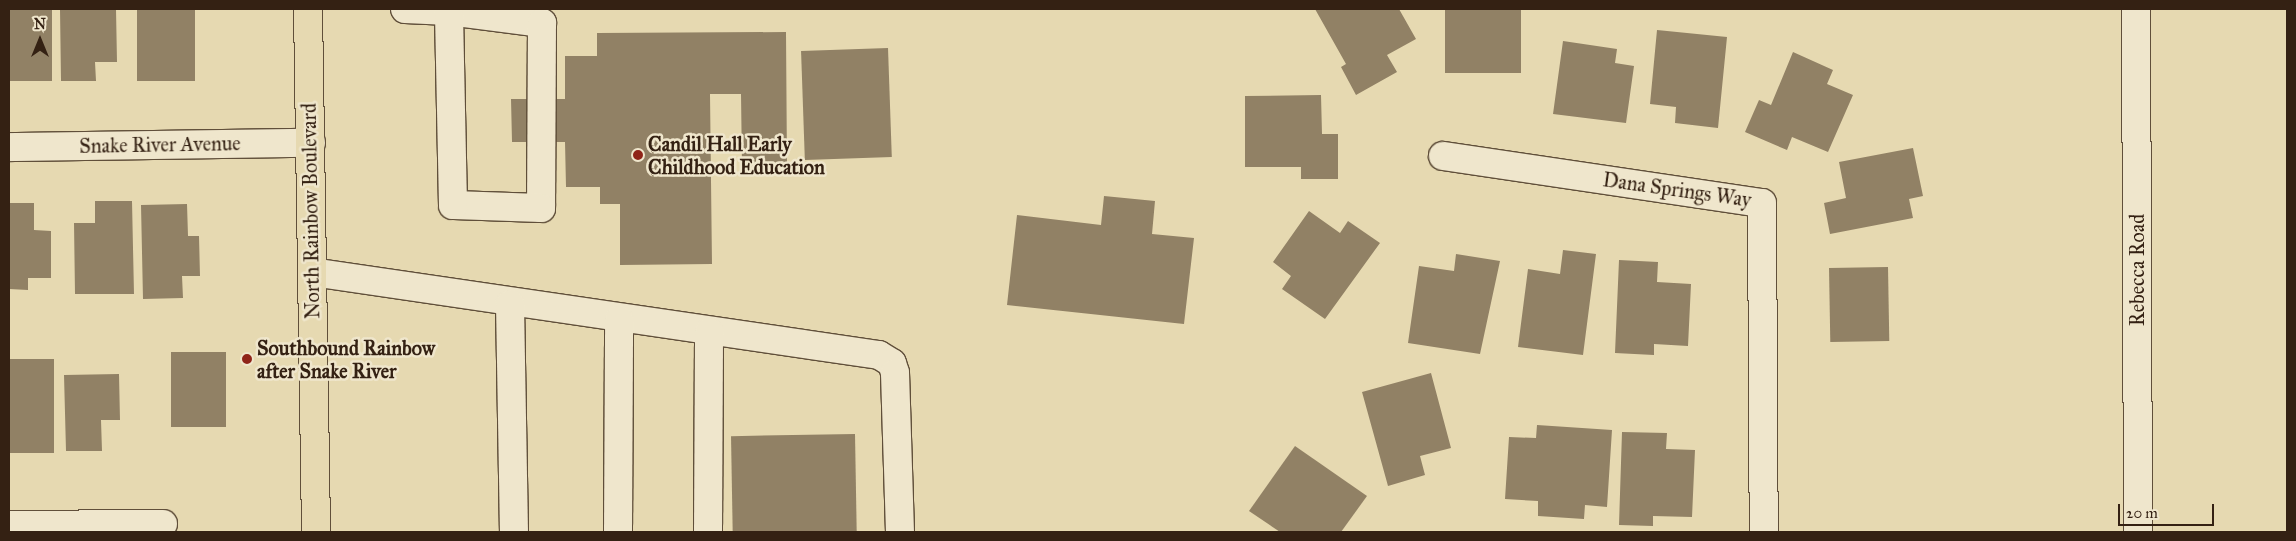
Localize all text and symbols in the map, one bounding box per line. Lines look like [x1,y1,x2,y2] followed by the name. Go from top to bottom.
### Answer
[15,15,65,65] north arrow
[34,16,46,33] text: N
[297,103,325,319] street label: North Rainbow Boulevard
[79,132,241,158] street label: Snake River Avenue
[648,132,825,179] place label: Candil Hall Early Childhood Education
[632,149,644,161] marker: Candil Hall Early Childhood Education
[1601,168,1753,212] street label: Dana Springs Way
[2125,214,2149,326] street label: Rebecca Road
[257,336,435,383] place label: Southbound Rainbow after Snake River
[241,353,253,365] marker: Southbound Rainbow after Snake River
[2121,494,2217,526] scale bar
[2126,504,2158,522] text: 20 m

